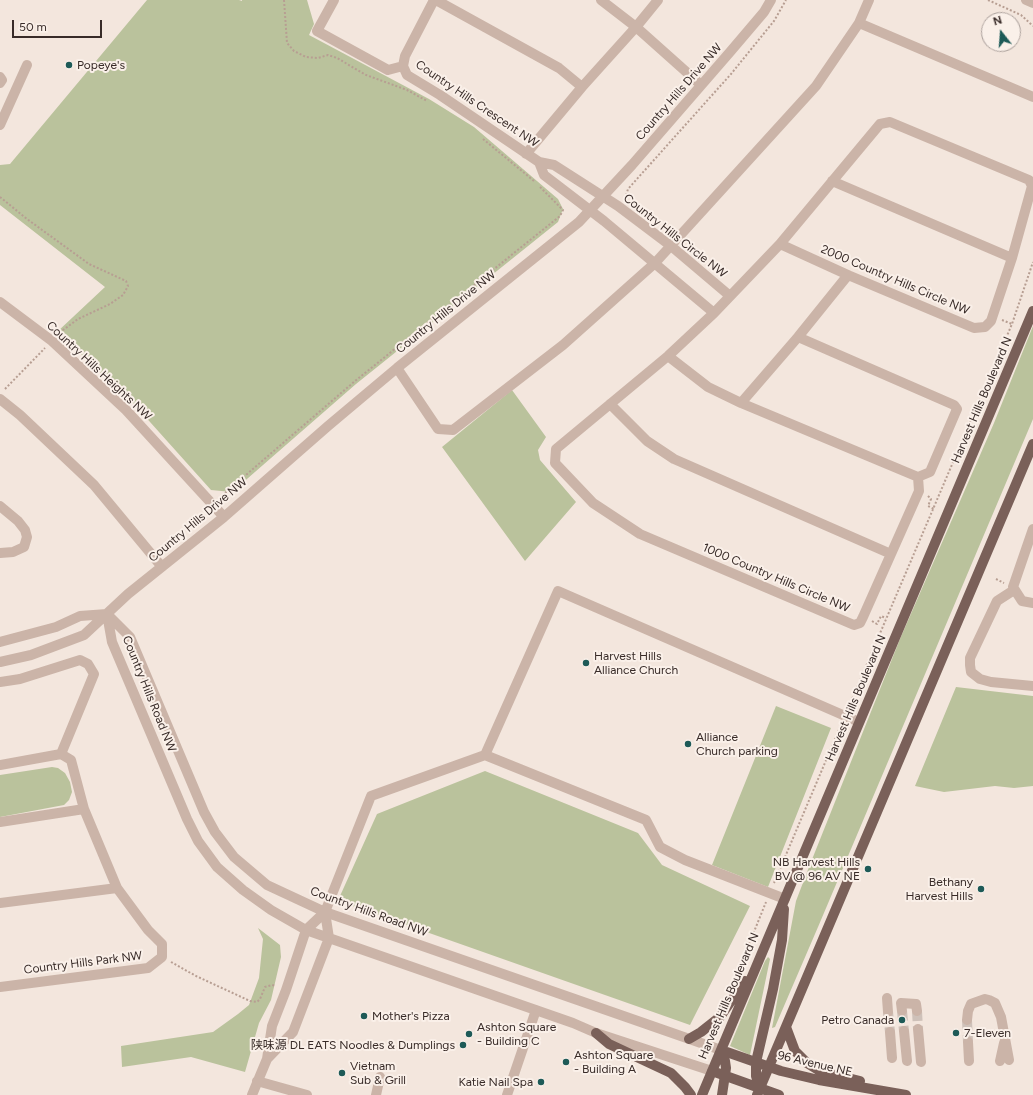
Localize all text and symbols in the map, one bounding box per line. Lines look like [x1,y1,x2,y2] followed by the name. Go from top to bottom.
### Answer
[14,12,104,38] scale bar
[981,12,1021,52] north arrow
[992,14,1004,28] text: N
[19,20,47,34] text: 50 m
[633,40,725,144] street label: Country Hills Drive NW
[413,57,541,151] street label: Country Hills Crescent NW
[77,58,125,72] place label: Popeye's
[64,60,74,70] marker: Popeye's
[620,191,730,281] street label: Country Hills Circle NW
[818,242,972,318] street label: 2000 Country Hills Circle NW
[393,267,499,357] street label: Country Hills Drive NW
[43,319,155,423] street label: Country Hills Heights NW
[949,335,1015,465] street label: Harvest Hills Boulevard N
[146,475,250,565] street label: Country Hills Drive NW
[700,540,852,616] street label: 1000 Country Hills Circle NW
[823,633,889,763] street label: Harvest Hills Boulevard N
[119,634,179,754] street label: Country Hills Road NW
[594,649,678,677] place label: Harvest Hills Alliance Church
[581,658,591,668] marker: Harvest Hills Alliance Church
[696,730,778,758] place label: Alliance Church parking
[683,739,693,749] marker: Alliance Church parking
[773,855,860,883] place label: NB Harvest Hills BV @ 96 AV NE
[863,864,873,874] marker: NB Harvest Hills BV @ 96 AV NE
[905,875,973,903] place label: Bethany Harvest Hills
[308,884,430,940] street label: Country Hills Road NW
[976,884,986,894] marker: Bethany Harvest Hills
[696,931,762,1061] street label: Harvest Hills Boulevard N
[23,949,143,977] street label: Country Hills Park NW
[372,1009,450,1023] place label: Mother's Pizza
[359,1011,369,1021] marker: Mother's Pizza
[821,1013,894,1027] place label: Petro Canada
[897,1015,907,1025] marker: Petro Canada
[477,1020,556,1048] place label: Ashton Square - Building C
[964,1026,1011,1040] place label: 7-Eleven
[951,1028,961,1038] marker: 7-Eleven
[464,1029,474,1039] marker: Ashton Square - Building C
[251,1038,455,1052] place label: 陕味源 DL EATS Noodles & Dumplings
[458,1040,468,1050] marker: 陕味源 DL EATS Noodles & Dumplings
[574,1048,653,1076] place label: Ashton Square - Building A
[776,1048,854,1080] street label: 96 Avenue NE
[561,1057,571,1067] marker: Ashton Square - Building A
[350,1059,406,1087] place label: Vietnam Sub & Grill
[337,1068,347,1078] marker: Vietnam Sub & Grill
[458,1075,533,1089] place label: Katie Nail Spa
[536,1077,546,1087] marker: Katie Nail Spa

